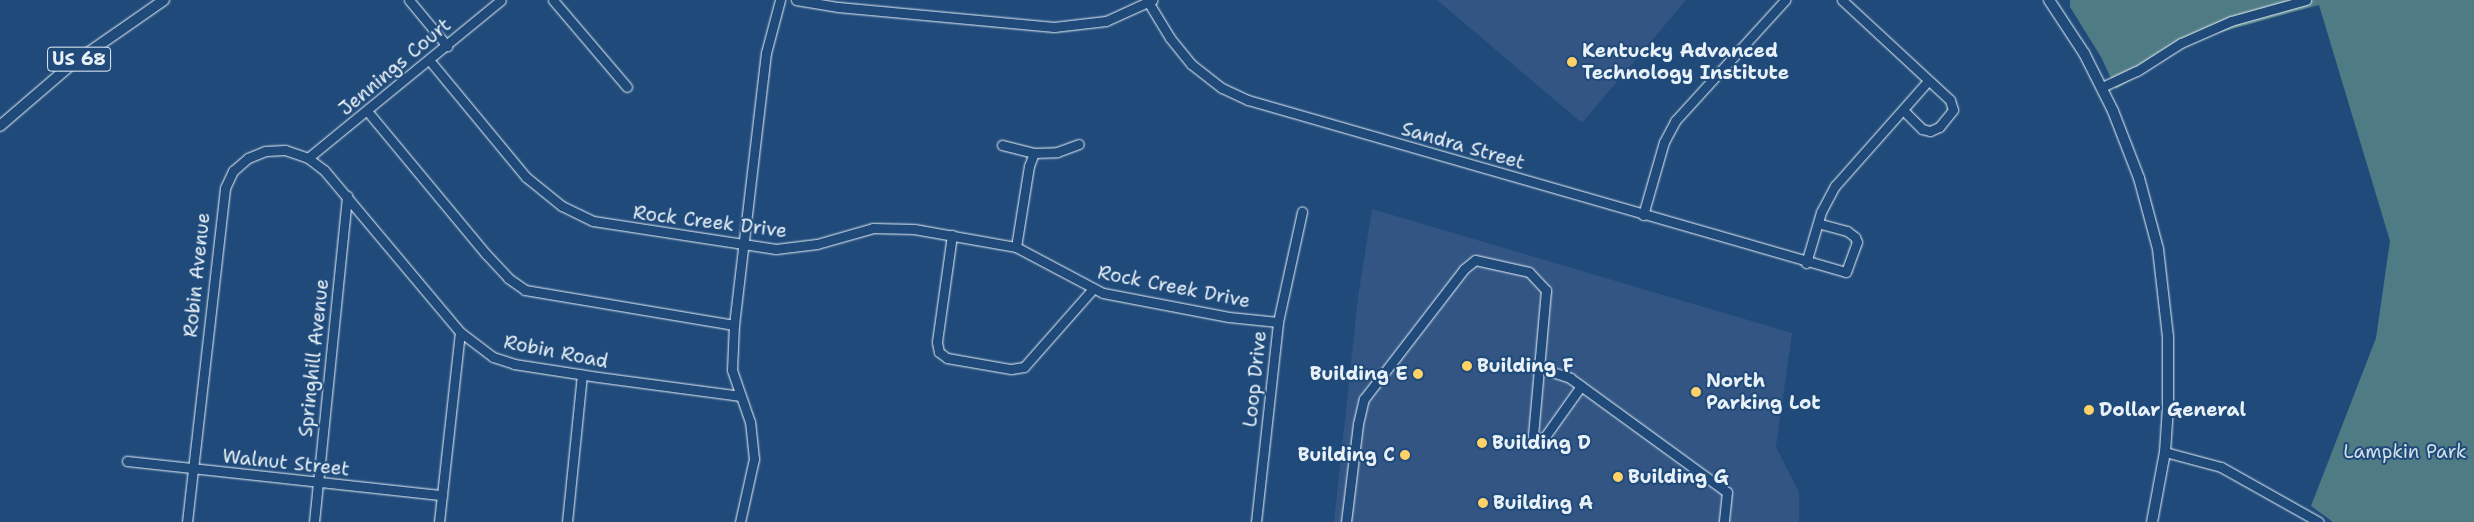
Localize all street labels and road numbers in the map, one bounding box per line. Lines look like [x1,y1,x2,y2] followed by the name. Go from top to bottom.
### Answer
[334,14,456,120] street label: Jennings Court
[46,44,112,74] road number: US 68
[1399,117,1527,175] street label: Sandra Street
[632,201,788,243] street label: Rock Creek Drive
[179,212,215,338] street label: Robin Avenue
[1096,261,1252,313] street label: Rock Creek Drive
[294,278,334,438] street label: Springhill Avenue
[1239,330,1271,428] street label: Loop Drive
[502,331,610,373] street label: Robin Road
[221,445,351,481] street label: Walnut Street

